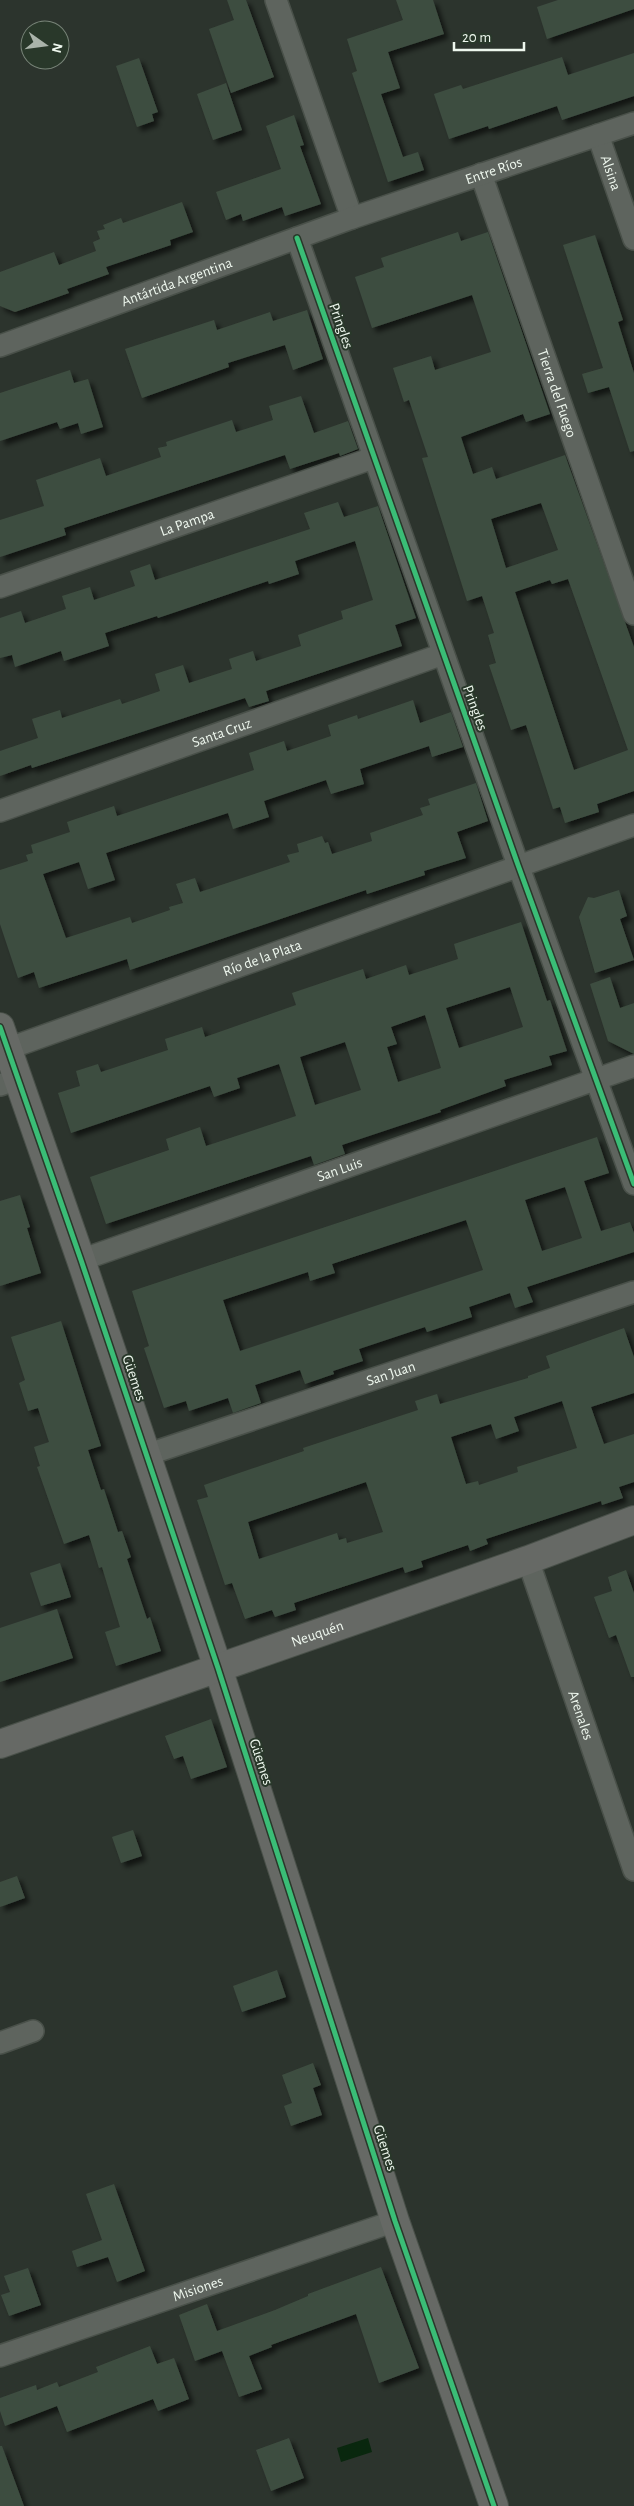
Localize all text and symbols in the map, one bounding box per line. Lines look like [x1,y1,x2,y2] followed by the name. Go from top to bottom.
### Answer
[20,20,70,70] north arrow
[454,20,524,52] scale bar
[462,30,491,45] text: 20 m
[49,41,65,54] text: N
[598,153,624,192] street label: Alsina
[463,154,524,187] street label: Entre Ríos
[119,255,234,309] street label: Antártida Argentina
[326,301,356,351] street label: Pringles
[535,347,580,439] street label: Tierra del Fuego
[158,506,216,539] street label: La Pampa
[460,683,490,733] street label: Pringles
[190,715,253,750] street label: Santa Cruz
[221,937,304,979] street label: Río de la Plata
[315,1154,364,1184] street label: San Luis
[119,1353,149,1403] street label: Güemes
[364,1358,417,1388] street label: San Juan
[289,1617,345,1649] street label: Neuquén
[566,1689,596,1742] street label: Arenales
[246,1737,276,1787] street label: Güemes
[370,2123,400,2173] street label: Güemes
[171,2273,225,2304] street label: Misiones

